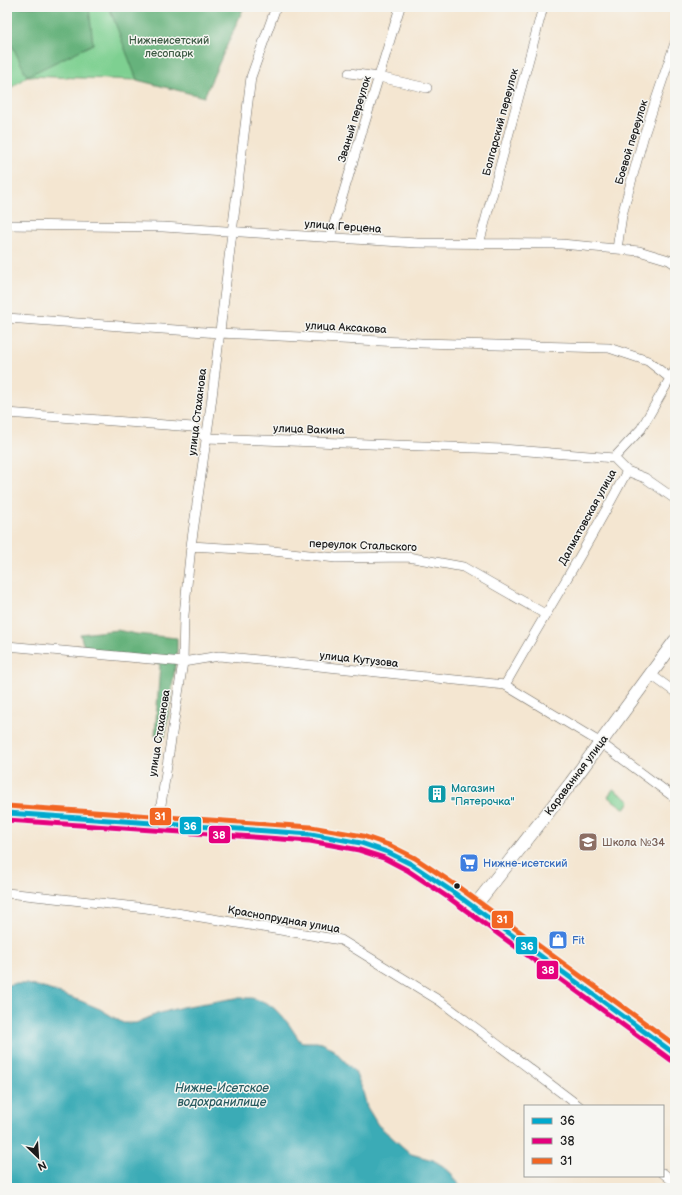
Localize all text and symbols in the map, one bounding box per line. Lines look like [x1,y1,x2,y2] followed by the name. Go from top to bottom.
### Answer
[129,34,209,60] park label: Нижнеисетский лесопарк
[480,67,521,177] street label: Болгарский переулок
[335,74,374,164] street label: Званый переулок
[612,98,651,186] street label: Боевой переулок
[304,217,382,236] street label: улица Герцена
[305,319,387,336] street label: улица Аксакова
[186,367,209,456] street label: улица Стаханова
[273,422,345,437] street label: улица Вакина
[556,467,619,568] street label: Далматовская улица
[309,537,417,554] street label: переулок Стальского
[319,649,399,670] street label: улица Кутузова
[146,688,173,777] street label: улица Стаханова
[542,732,611,818] street label: Караванная улица
[451,782,515,808] place label: Магазин "Пятерочка"
[426,783,448,805] building icon: Магазин "Пятерочка"
[149,807,172,826] line badge: 31
[154,810,166,823] text: 31
[179,816,202,835] line badge: 36
[183,820,197,833] text: 36
[208,825,231,844] line badge: 38
[212,829,226,842] text: 38
[577,831,599,853] school or university icon: Школа №34
[602,836,665,849] place label: Школа №34
[458,852,480,874] supermarket icon: Нижне-исетский
[483,857,568,870] place label: Нижне-исетский
[452,881,462,891] unlabelled marker
[227,903,342,936] street label: Краснопрудная улица
[491,910,514,929] line badge: 31
[496,913,508,926] text: 31
[547,929,569,951] shop icon: Fit
[572,934,585,947] place label: Fit
[515,936,538,955] line badge: 36
[520,940,534,953] text: 36
[536,960,559,980] line badge: 38
[541,964,555,977] text: 38
[175,1081,269,1110] water label: Нижне-Исетское водохранилище
[524,1105,664,1177] legend
[560,1114,575,1129] text: 36
[560,1134,574,1149] text: 38
[18,1137,58,1177] north arrow
[560,1154,572,1169] text: 31
[36,1158,49,1173] text: N

